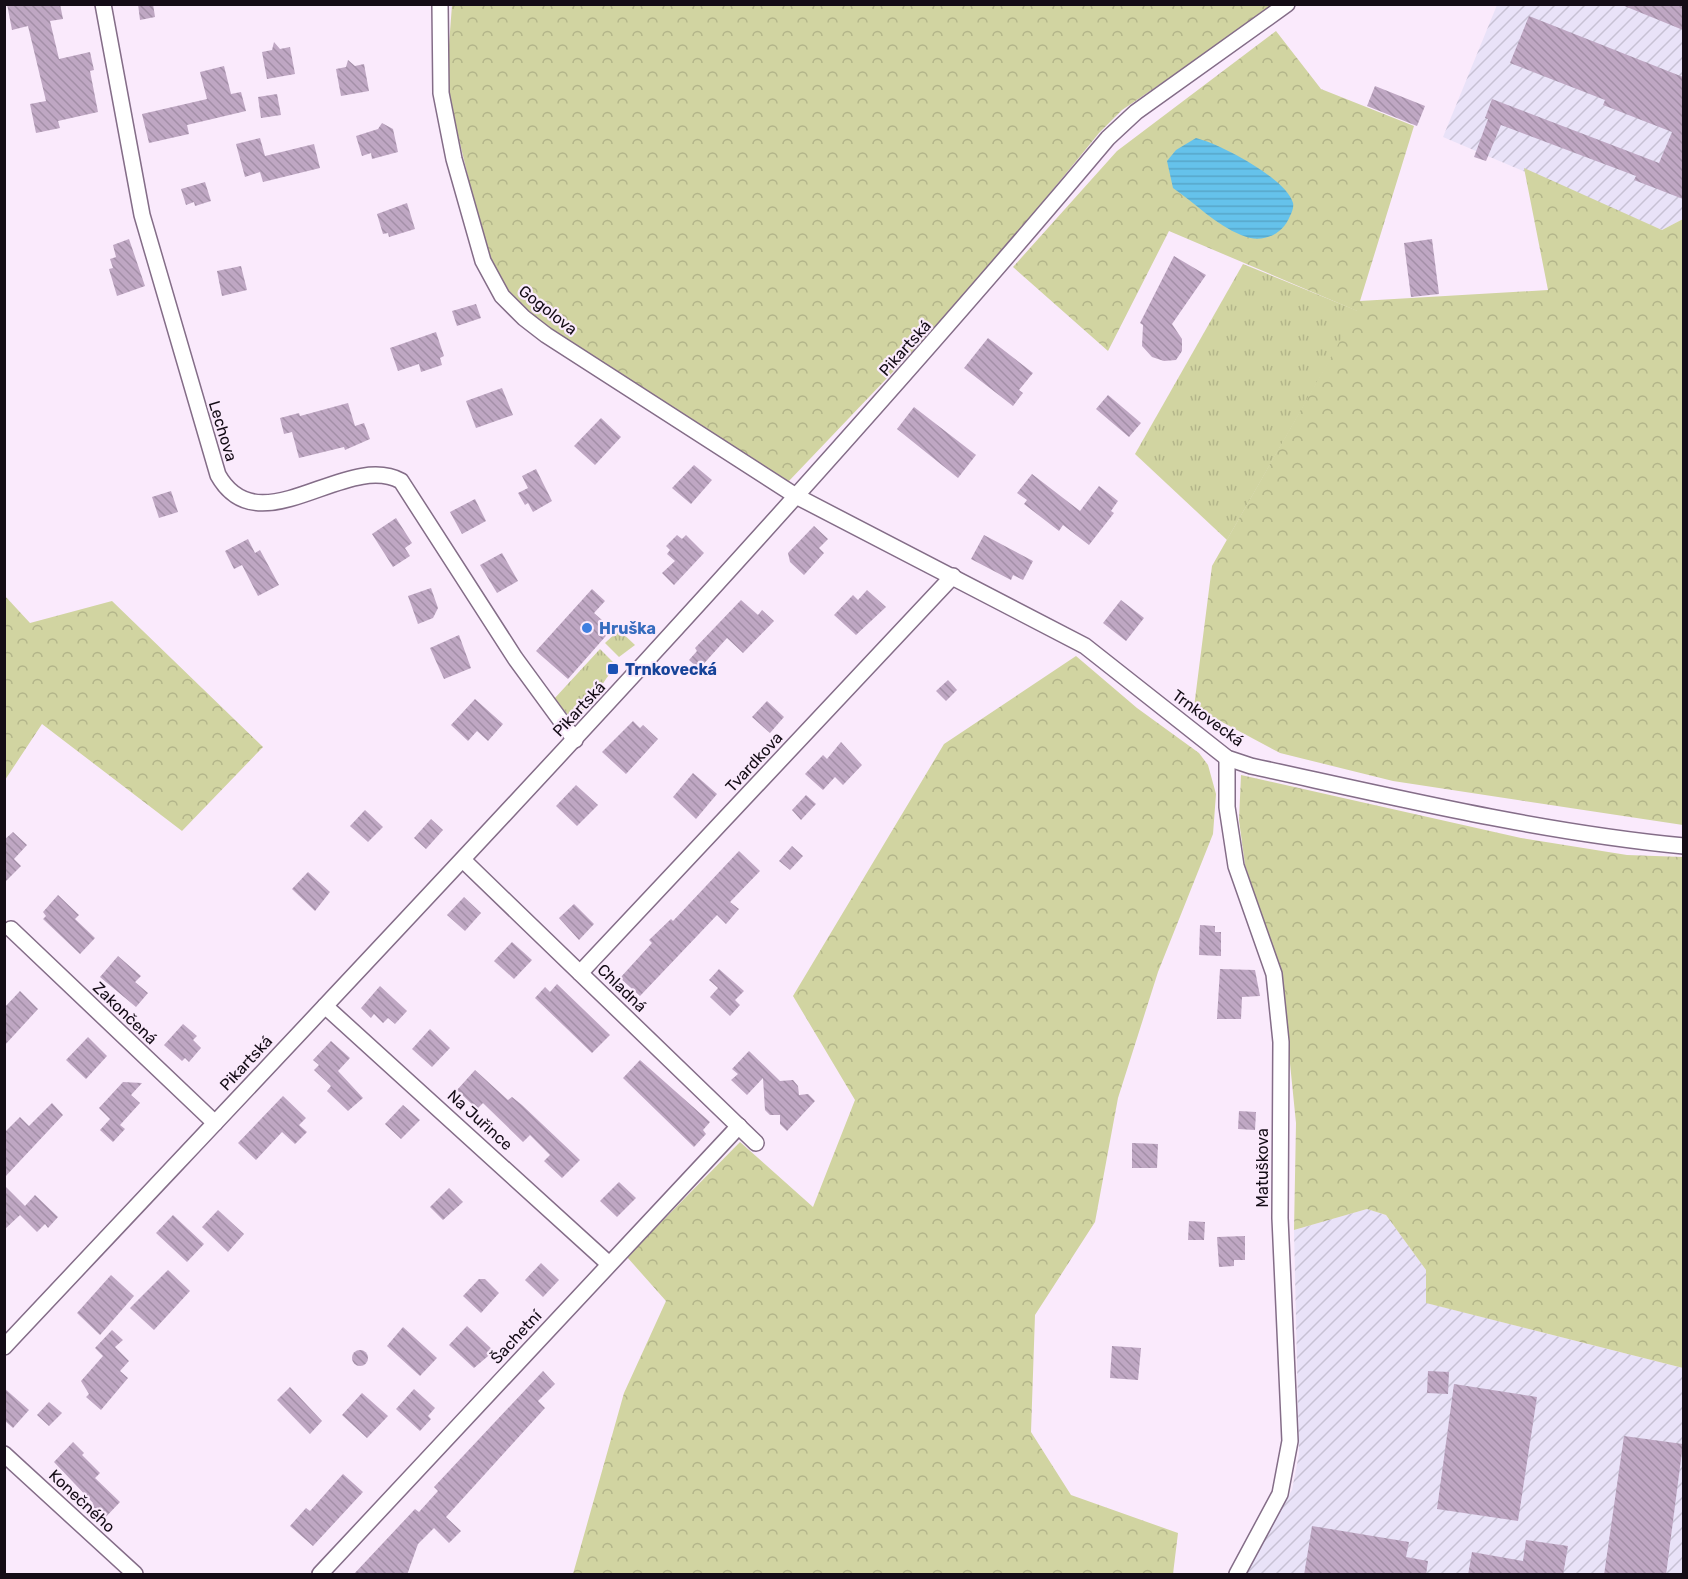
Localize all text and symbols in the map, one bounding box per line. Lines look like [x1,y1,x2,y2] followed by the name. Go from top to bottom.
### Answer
[515,281,581,339] street label: Gogolova
[875,316,935,380] street label: Pikartská
[205,398,241,464] street label: Lechova
[599,619,656,638] place label: Hruška
[580,621,594,635] marker: Hruška
[625,660,717,679] place label: Trnkovecká
[606,662,620,676] marker: Trnkovecká
[549,677,609,741] street label: Pikartská
[1169,686,1247,750] street label: Trnkovecká
[722,728,786,796] street label: Tvardkova
[593,960,651,1016] street label: Chladná
[89,978,161,1048] street label: Zakončená
[216,1031,276,1095] street label: Pikartská
[444,1086,516,1154] street label: Na Juřince
[1253,1128,1272,1208] street label: Matuškova
[486,1305,546,1368] street label: Šachetní
[45,1466,119,1536] street label: Konečného

